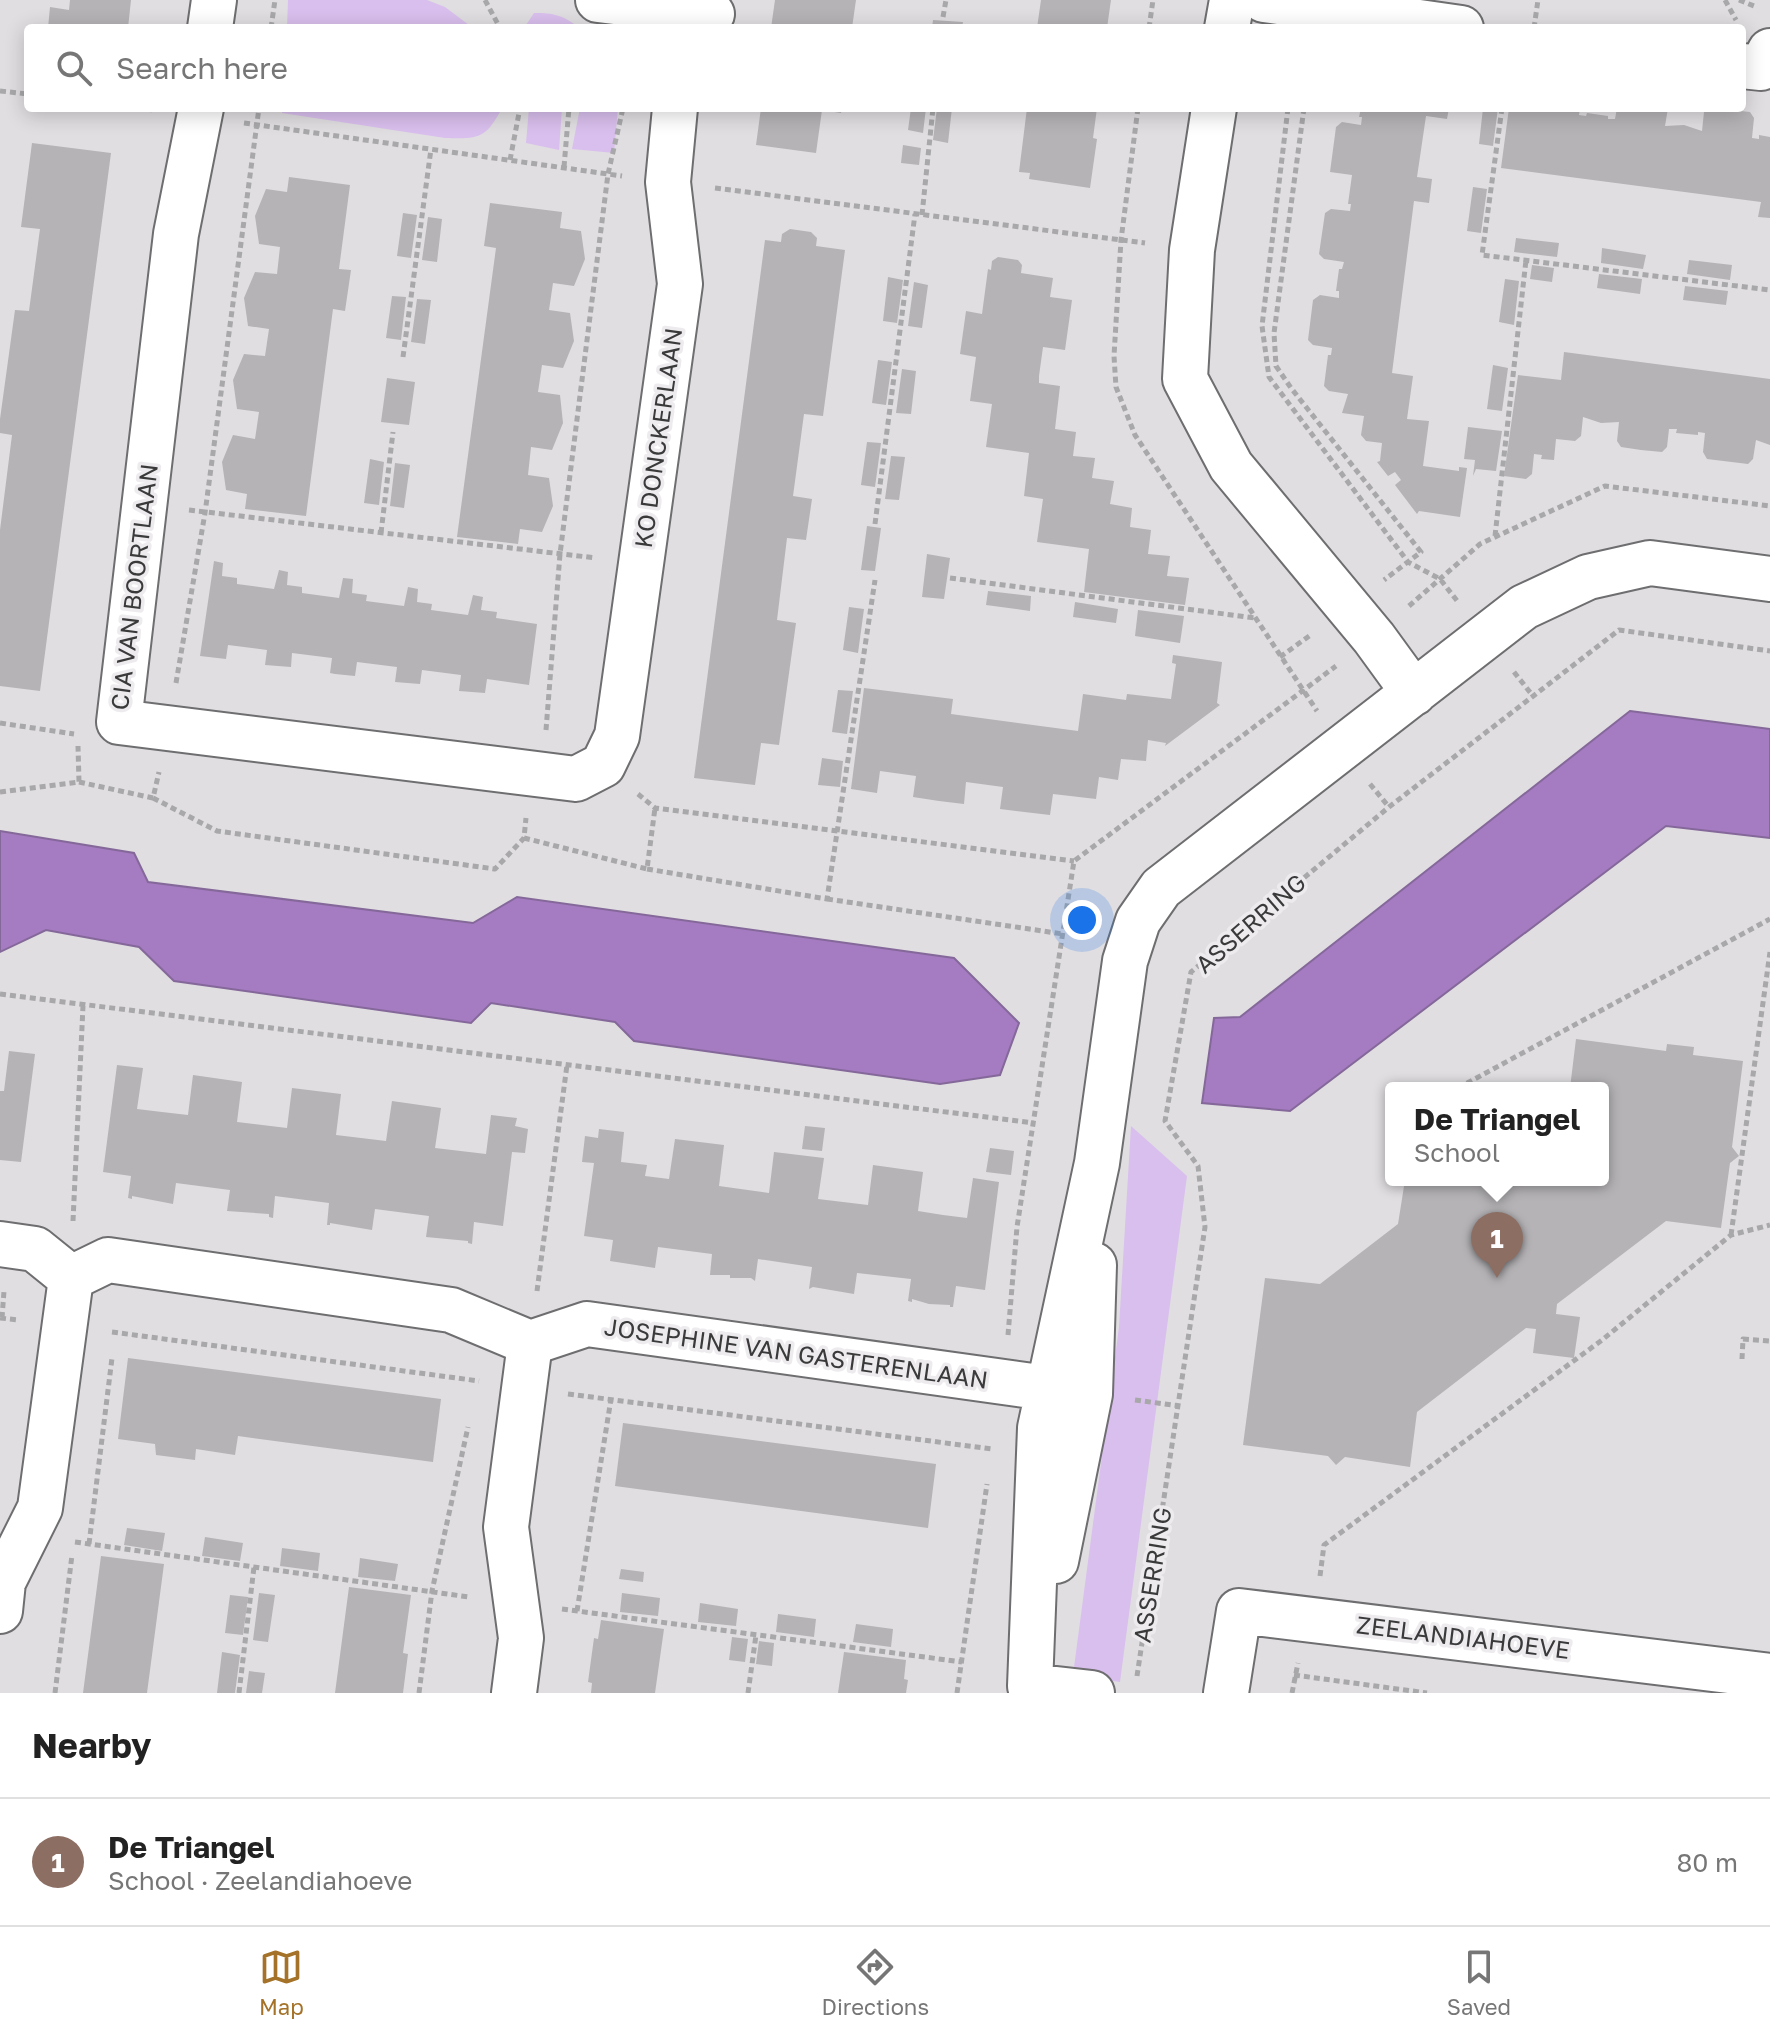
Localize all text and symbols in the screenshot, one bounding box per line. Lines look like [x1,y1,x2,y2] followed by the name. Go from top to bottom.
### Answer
[24,24,1746,112] search box
[52,46,96,90] icon: search
[116,50,288,86] text: Search here
[628,326,687,550] street label: KO DONCKERLAAN
[104,462,163,712] street label: CIA VAN BOORTLAAN
[1189,867,1311,979] street label: ASSERRING
[1062,900,1102,940] your location
[1385,1082,1609,1186] popup
[1414,1101,1580,1137] text: De Triangel
[1414,1137,1500,1168] text: School
[1471,1212,1523,1278] pin: 1
[603,1311,990,1394] street label: JOSEPHINE VAN GASTERENLAAN
[1127,1505,1177,1644] street label: ASSERRING
[1355,1609,1571,1664] street label: ZEELANDIAHOEVE
[32,1725,152,1765] text: Nearby
[108,1829,275,1865] text: De Triangel
[51,1847,65,1878] text: 1
[1677,1847,1738,1878] text: 80 m
[108,1865,412,1896] text: School · Zeelandiahoeve
[259,1945,304,2020] tab: Map
[822,1945,929,2020] tab: Directions
[1447,1945,1511,2020] tab: Saved

